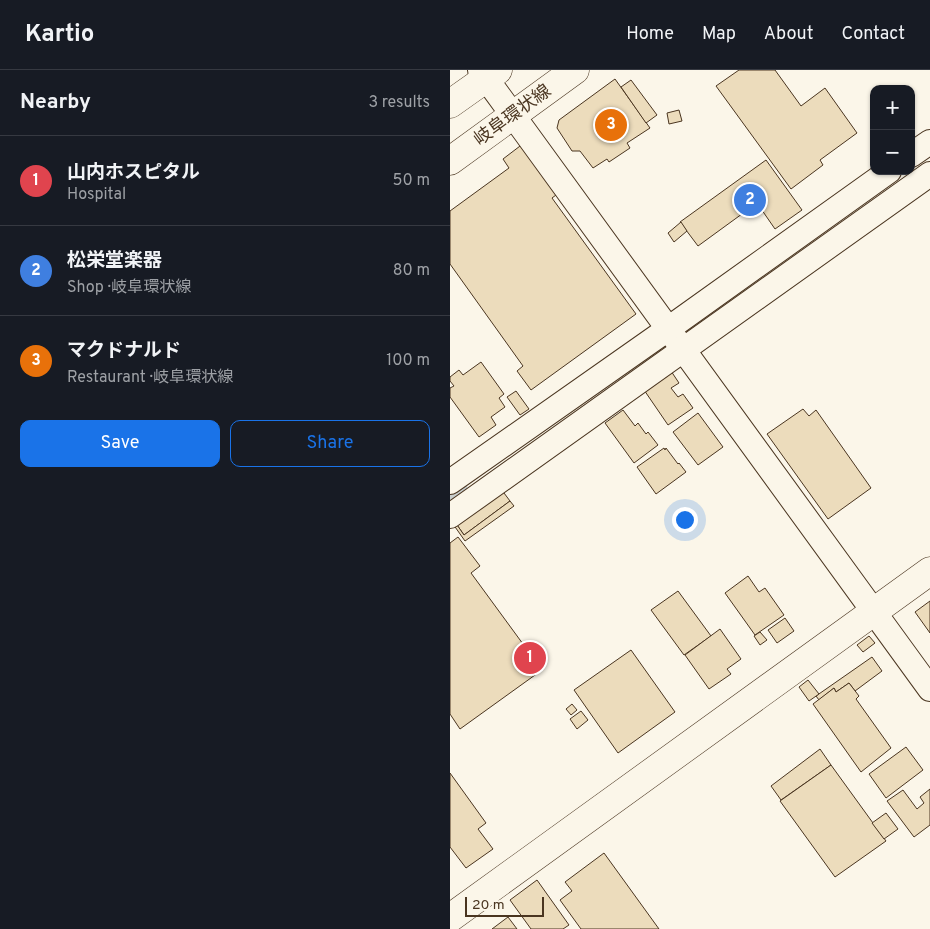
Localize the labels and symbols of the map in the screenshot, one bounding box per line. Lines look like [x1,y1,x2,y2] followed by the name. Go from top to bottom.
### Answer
[470,80,556,152] street label: 岐阜環状線
[595,106,627,144] pin: 3
[734,181,766,219] pin: 2
[672,507,698,533] your location
[514,639,546,677] pin: 1
[465,894,544,917] scale bar

